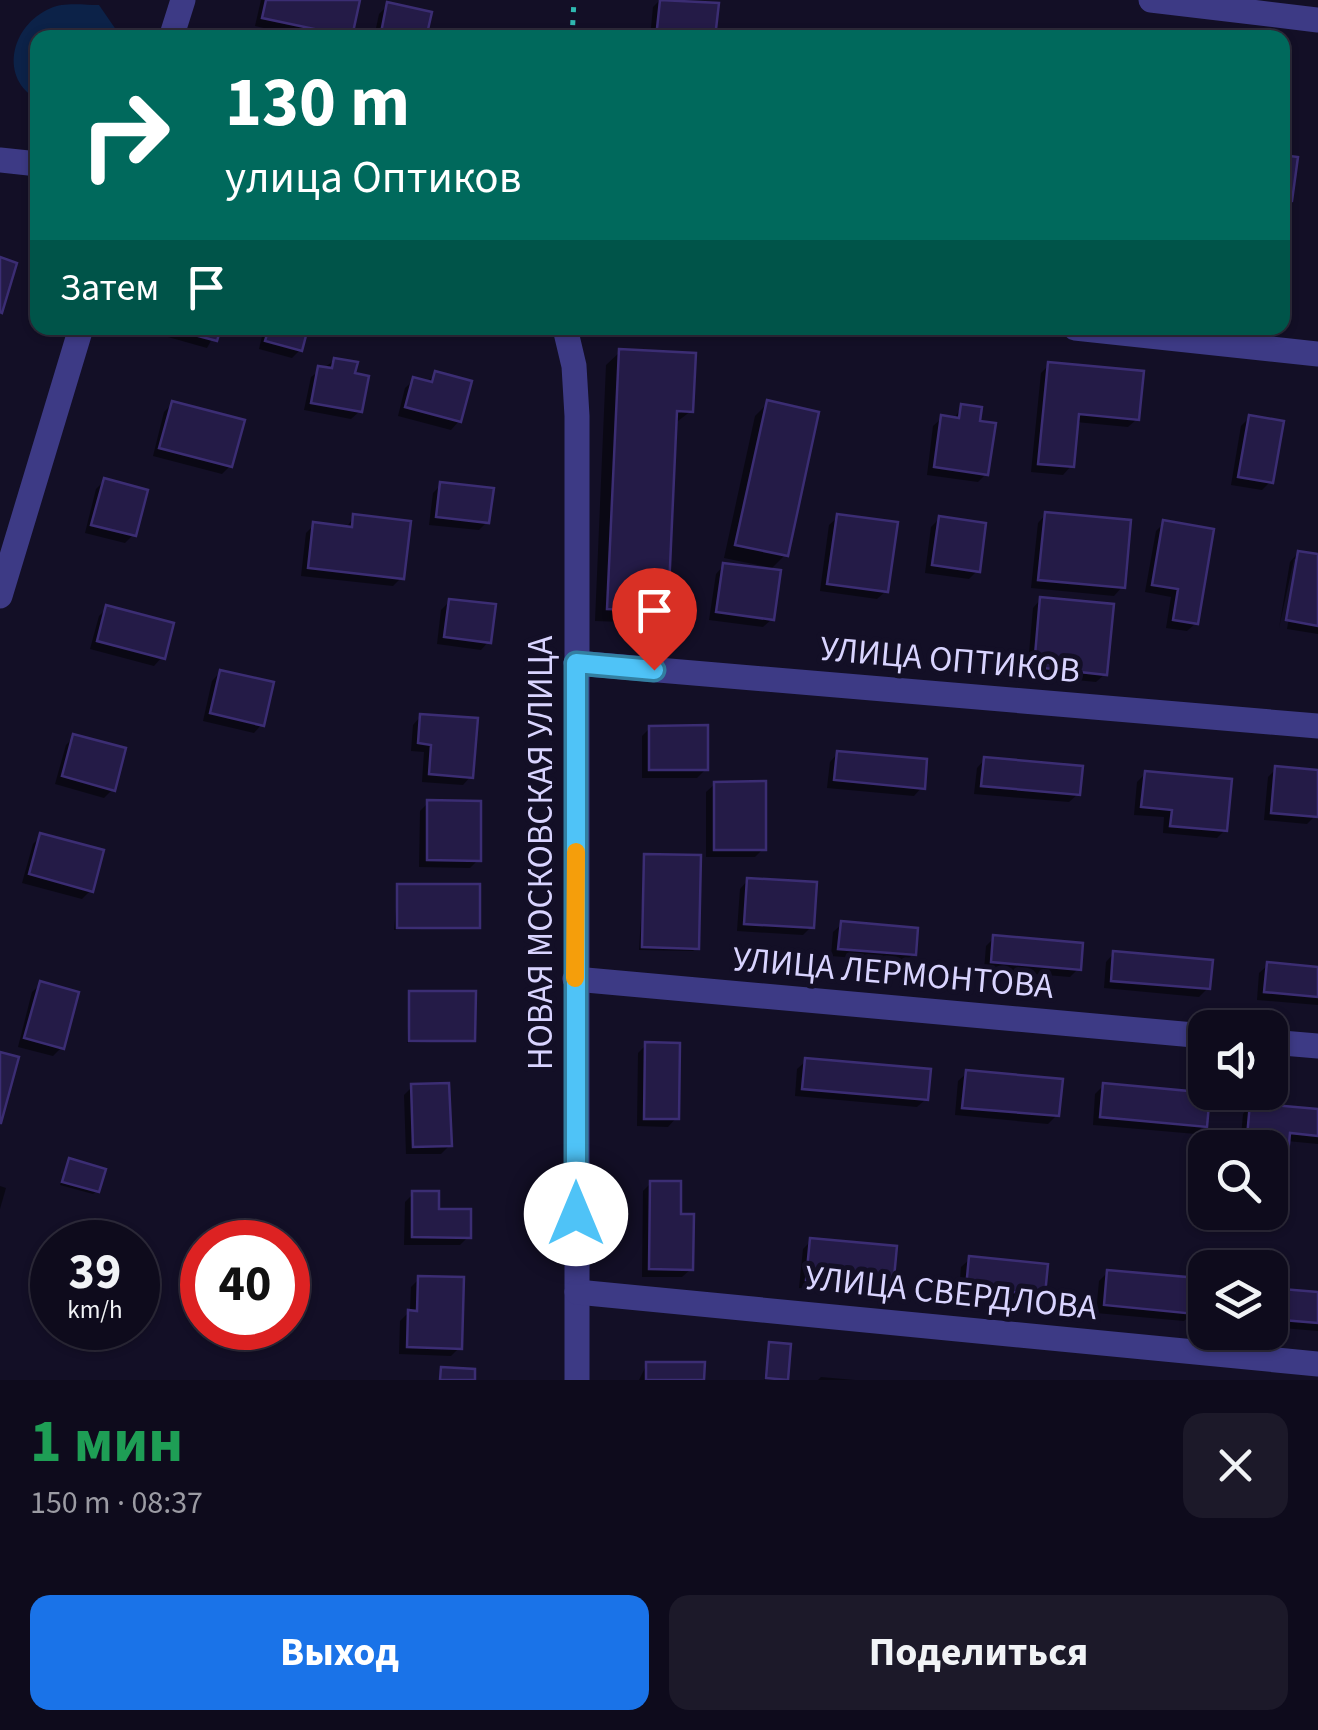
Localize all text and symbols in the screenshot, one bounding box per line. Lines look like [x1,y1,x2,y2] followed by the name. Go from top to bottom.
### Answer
[225,53,410,153] text: 130 m
[60,70,190,200] icon: right
[225,146,522,210] text: улица Оптиков
[179,260,234,315] icon: arrive
[60,261,159,315] text: Затем
[612,568,697,671] pin
[627,583,682,638] icon: arrive
[818,624,1082,696] street label: УЛИЦА ОПТИКОВ
[516,636,566,1070] street label: НОВАЯ МОСКОВСКАЯ УЛИЦА
[730,934,1056,1012] street label: УЛИЦА ЛЕРМОНТОВА
[1188,1010,1288,1350] map controls
[1188,1010,1288,1110] button: sound
[1188,1130,1288,1230] button: search
[524,1162,628,1266] position arrow
[180,1220,310,1350] speed limit sign: 40
[69,1237,121,1308] text: 39
[1188,1250,1288,1350] button: layers
[802,1253,1100,1333] street label: УЛИЦА СВЕРДЛОВА
[67,1292,123,1328] text: km/h
[30,1400,183,1485] text: 1 мин
[1183,1413,1288,1518] button: close
[30,1480,203,1526] text: 150 m · 08:37
[30,1595,649,1710] button: Выход
[669,1595,1288,1710] button: Поделиться

